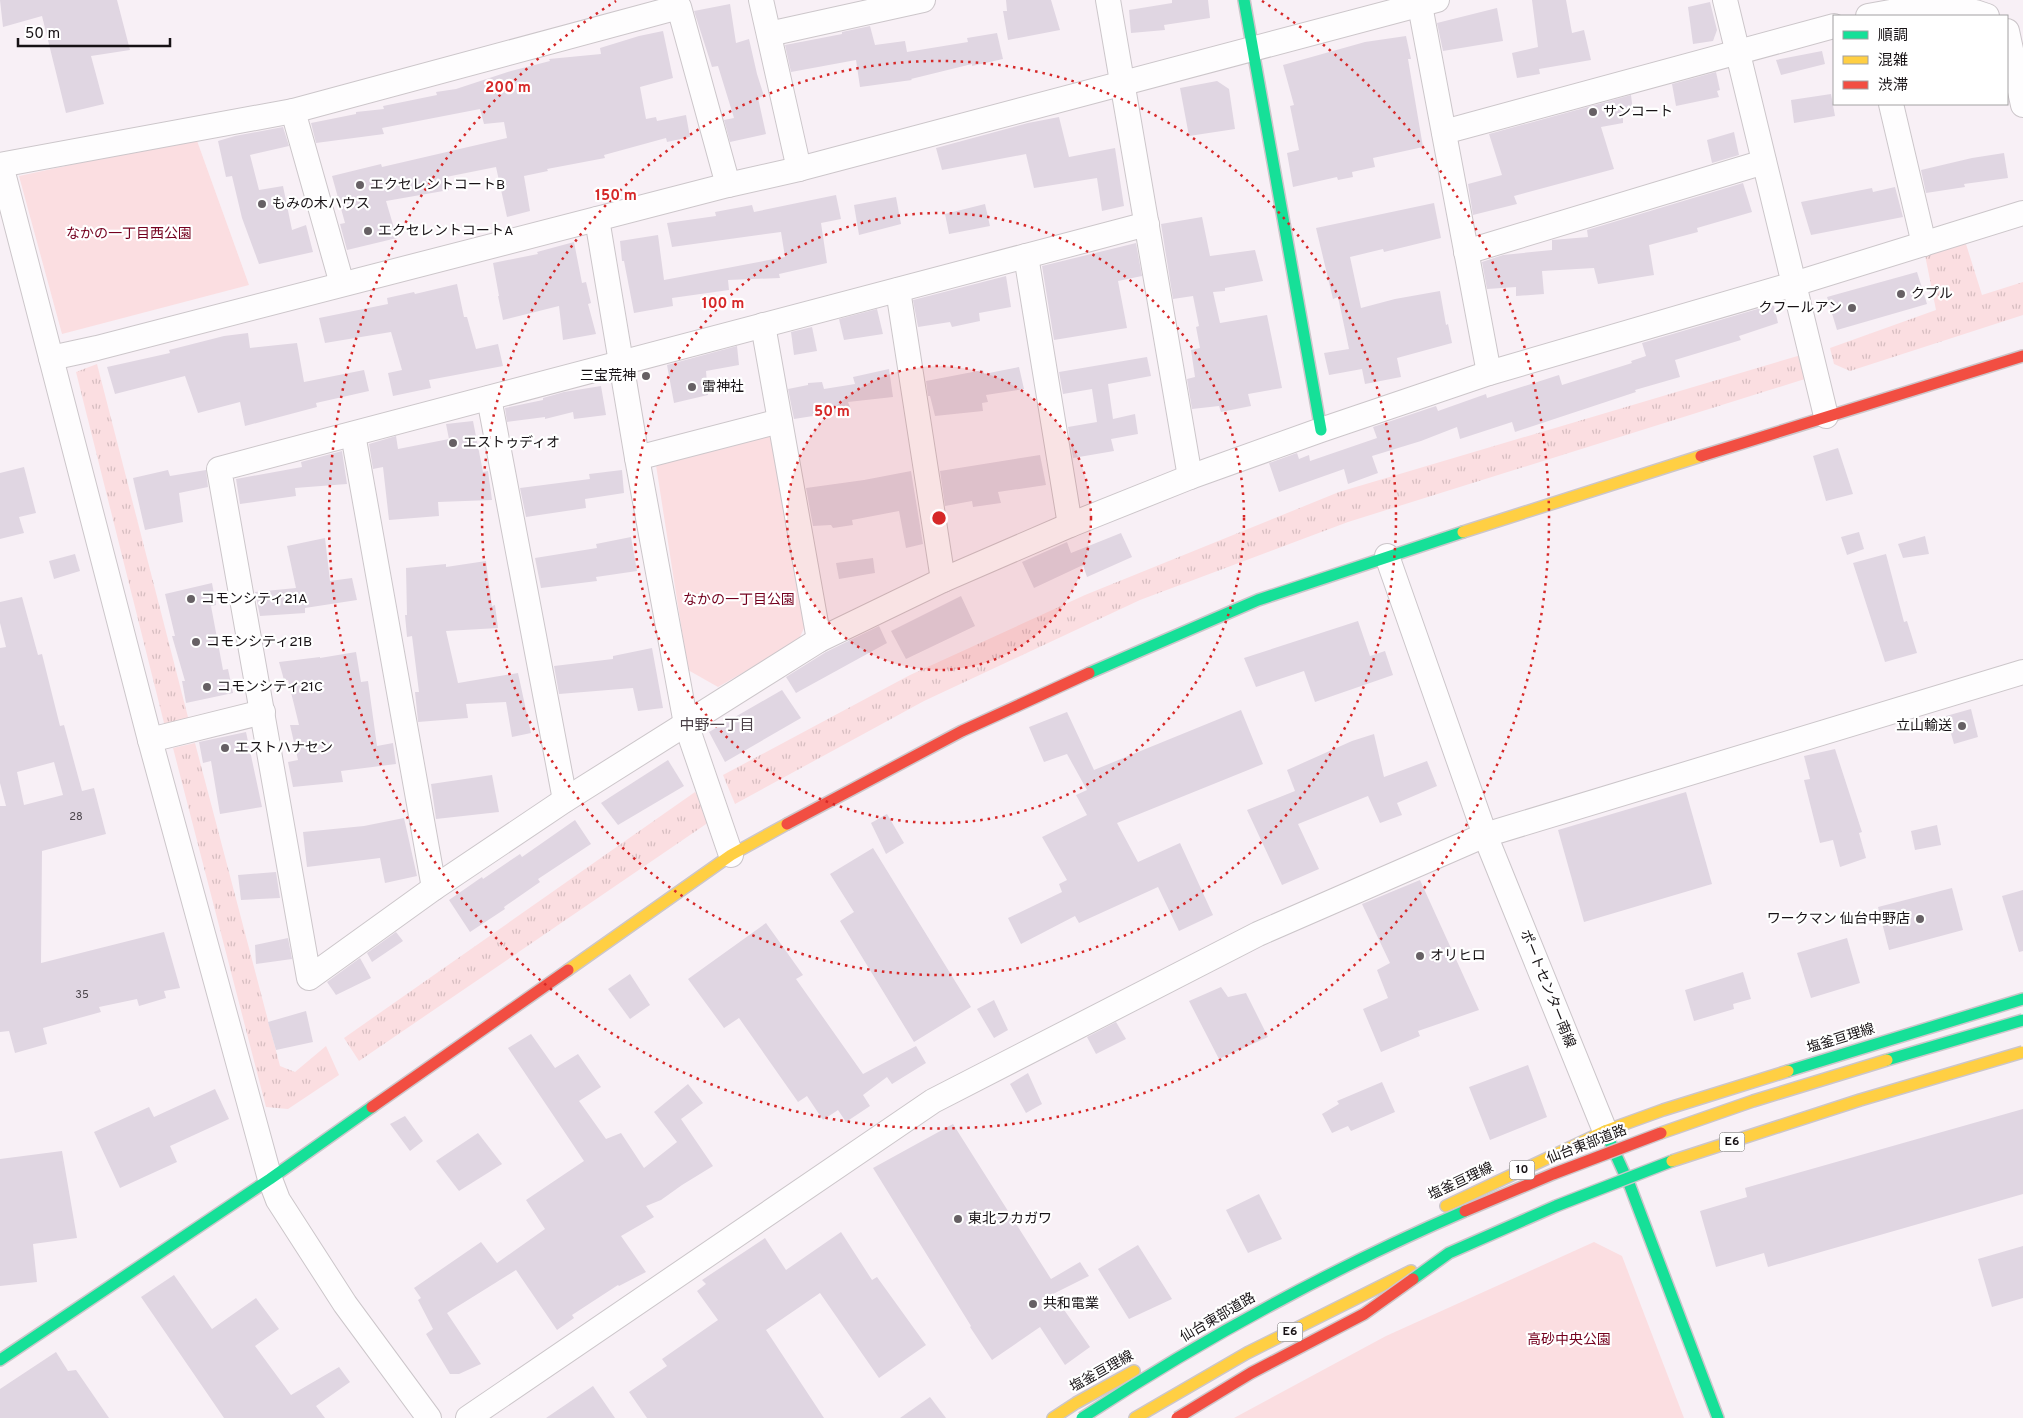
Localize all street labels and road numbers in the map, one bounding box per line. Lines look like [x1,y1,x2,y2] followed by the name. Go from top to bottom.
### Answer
[1516,927,1578,1051] street label: ポートセンター南線
[1805,1020,1877,1057] street label: 塩釜亘理線
[1544,1121,1629,1168] street label: 仙台東部道路
[1720,1132,1744,1152] road number: E6
[1425,1159,1496,1204] street label: 塩釜亘理線
[1510,1160,1534,1180] road number: 10
[1177,1289,1259,1346] street label: 仙台東部道路
[1278,1322,1302,1341] road number: E6
[1067,1347,1137,1396] street label: 塩釜亘理線

